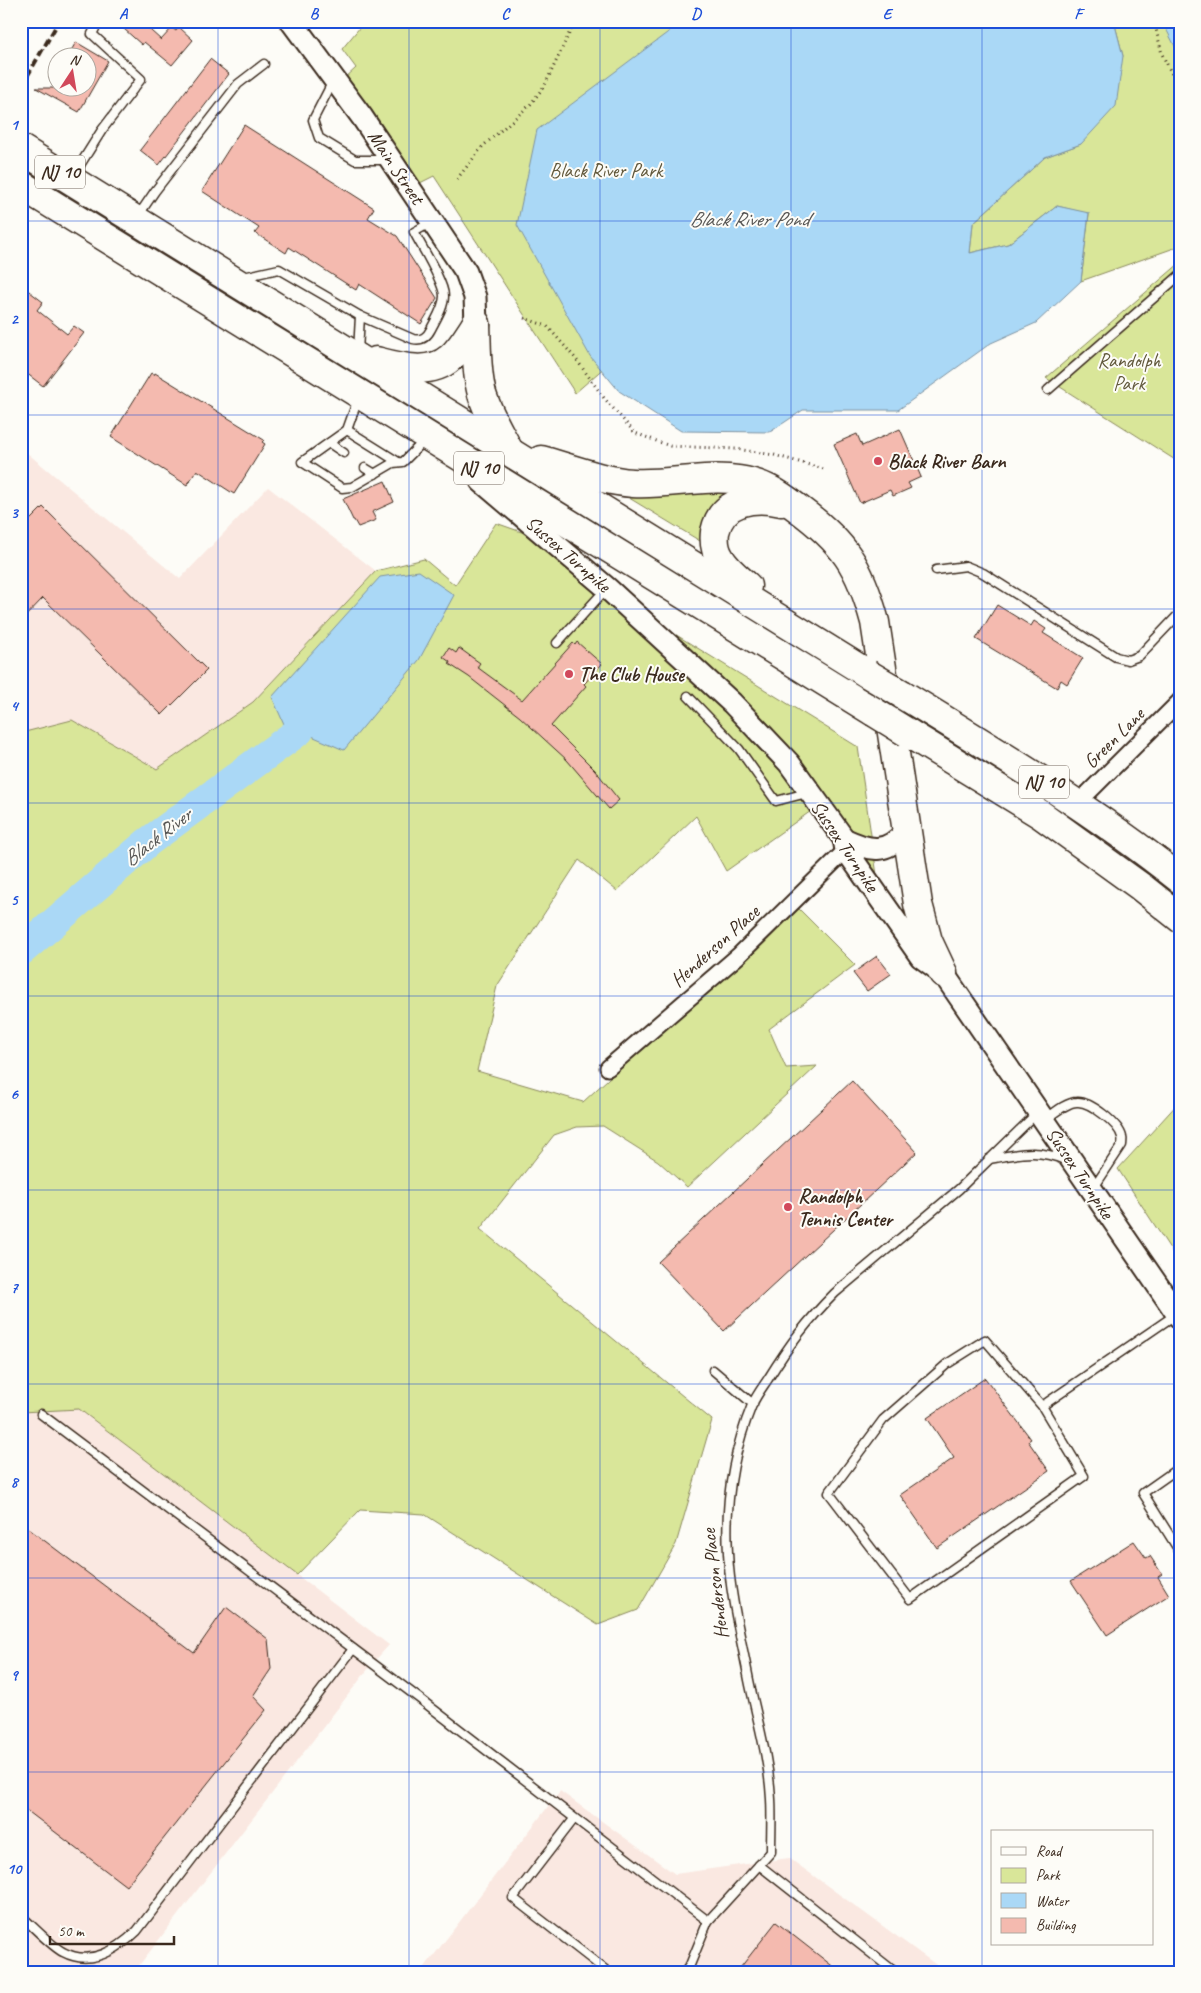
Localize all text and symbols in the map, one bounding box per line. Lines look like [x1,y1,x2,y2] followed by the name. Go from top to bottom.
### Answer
[119,4,129,24] text: A
[310,4,320,24] text: B
[501,4,511,24] text: C
[691,4,702,24] text: D
[883,4,894,24] text: E
[1074,4,1085,24] text: F
[48,48,98,98] north arrow
[69,51,83,69] text: N
[10,115,19,135] text: 1
[362,125,431,211] street label: Main Street
[35,156,85,188] road number: NJ 10
[550,158,664,183] park label: Black River Park
[689,206,815,232] water label: Black River Pond
[10,309,19,329] text: 2
[1097,348,1162,396] park label: Randolph Park
[888,449,1006,474] place label: Black River Barn
[454,452,504,484] road number: NJ 10
[872,455,884,467] marker: Black River Barn
[10,503,19,523] text: 3
[520,510,617,599] street label: Sussex Turnpike
[579,662,685,687] place label: The Club House
[563,668,575,680] marker: The Club House
[10,696,19,716] text: 4
[1078,701,1151,774] street label: Green Lane
[1019,766,1069,799] road number: NJ 10
[805,796,886,898] street label: Sussex Turnpike
[118,800,199,872] water label: Black River
[11,890,20,910] text: 5
[665,899,766,992] street label: Henderson Place
[10,1084,19,1104] text: 6
[1040,1123,1121,1225] street label: Sussex Turnpike
[798,1184,895,1232] place label: Randolph Tennis Center
[782,1201,794,1213] marker: Randolph Tennis Center
[10,1278,19,1298] text: 7
[10,1472,19,1492] text: 8
[696,1526,734,1641] street label: Henderson Place
[10,1665,19,1685] text: 9
[991,1830,1154,1946] legend
[1036,1842,1063,1861] text: Road
[7,1859,23,1879] text: 10
[1036,1866,1061,1885] text: Park
[1036,1892,1070,1911] text: Water
[50,1913,174,1945] scale bar
[1036,1916,1076,1935] text: Building
[58,1922,85,1941] text: 50 m

